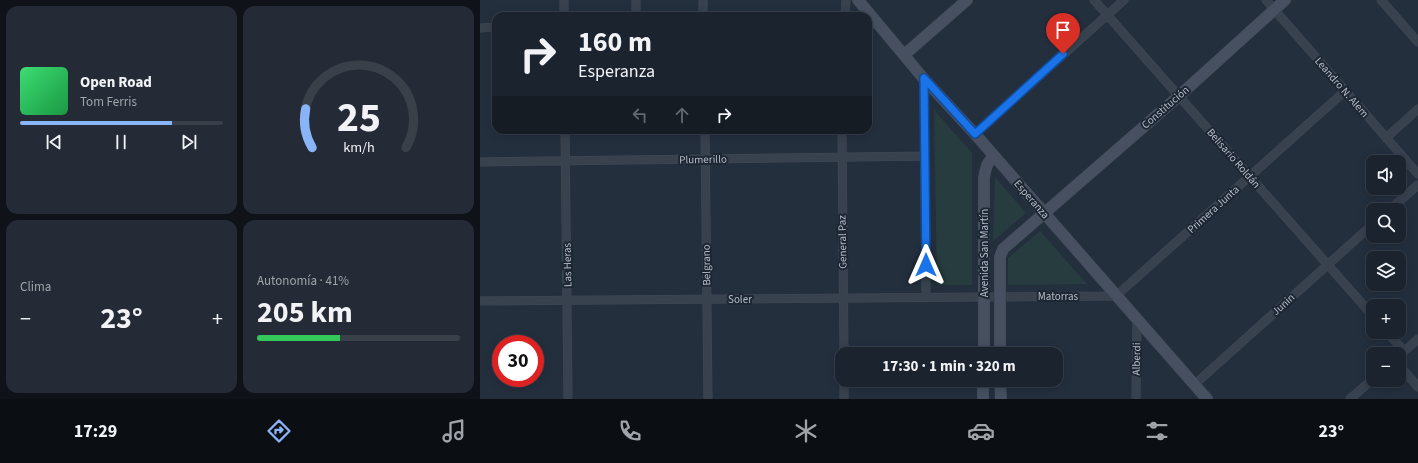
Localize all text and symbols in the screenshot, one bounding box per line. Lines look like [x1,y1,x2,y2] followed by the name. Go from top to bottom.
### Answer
[1046,13,1080,54] pin
[1052,19,1074,41] icon: arrive
[578,22,652,62] text: 160 m
[512,28,564,80] icon: right
[1311,54,1372,121] street label: Leandro N. Alem
[578,59,655,84] text: Esperanza
[80,72,152,93] text: Open Road
[1138,83,1192,132] street label: Constitución
[337,88,380,148] text: 25
[80,93,137,111] text: Tom Ferris
[629,104,651,126] icon: left
[671,104,693,126] icon: ahead
[713,104,735,126] icon: right
[1203,125,1264,191] street label: Belisario Roldán
[43,131,65,153] icon: previous
[110,131,132,153] icon: pause
[178,131,200,153] icon: next
[343,137,374,158] text: km/h
[679,152,727,167] street label: Plumerillo
[1366,155,1406,387] map controls
[1366,155,1406,195] button: sound
[1011,177,1053,222] street label: Esperanza
[1184,182,1242,237] street label: Primera Junta
[1366,203,1406,243] button: search
[977,209,992,297] street label: Avenida San Martín
[835,215,850,269] street label: General Paz
[560,242,575,287] street label: Las Heras
[699,244,714,286] street label: Belgrano
[905,244,947,286] position arrow
[1366,251,1406,291] button: layers
[257,272,349,290] text: Autonomía · 41%
[20,278,51,296] text: Clima
[1038,289,1079,304] street label: Matorras
[1269,290,1298,319] street label: Junin
[257,291,353,334] text: 205 km
[728,292,752,307] street label: Soler
[100,297,143,340] text: 23°
[1366,299,1406,339] button: +
[20,303,31,335] text: −
[212,303,223,335] text: +
[492,335,544,387] speed limit sign: 30
[1129,342,1144,376] street label: Alberdi
[1366,347,1406,387] button: −
[882,356,1016,377] text: 17:30 · 1 min · 320 m
[265,417,293,445] icon: directions
[440,417,468,445] icon: music
[616,417,644,445] icon: phone
[792,417,820,445] icon: climate
[967,417,995,445] icon: car
[1143,417,1171,445] icon: filters
[74,419,117,444] text: 17:29
[1319,419,1344,444] text: 23°

